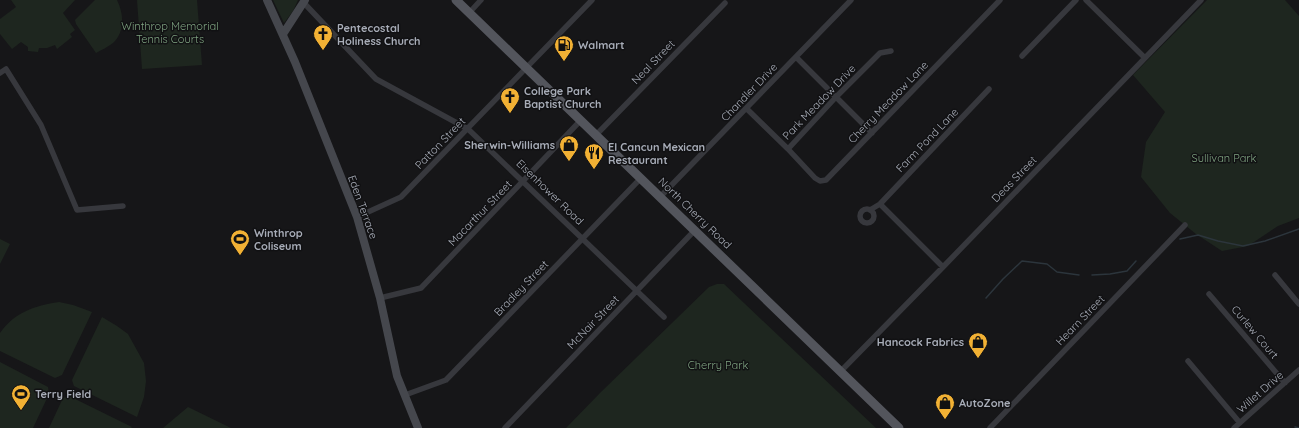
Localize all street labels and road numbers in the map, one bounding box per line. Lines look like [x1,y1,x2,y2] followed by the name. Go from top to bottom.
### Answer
[628,37,678,87] street label: Neal Street
[845,58,931,146] street label: Cherry Meadow Lane
[718,60,780,124] street label: Chandler Drive
[779,61,859,143] street label: Park Meadow Drive
[893,105,961,175] street label: Farm Pond Lane
[412,114,468,172] street label: Patton Street
[988,153,1040,205] street label: Deas Street
[513,156,587,228] street label: Eisenhower Road
[345,173,381,241] street label: Eden Terrace
[655,174,735,252] street label: North Cherry Road
[445,177,515,249] street label: Macarthur Street
[491,257,551,319] street label: Bradley Street
[564,292,622,352] street label: McNair Street
[1053,292,1108,348] street label: Hearn Street
[1229,302,1282,362] street label: Curlew Court
[1234,368,1286,416] street label: Willet Drive

